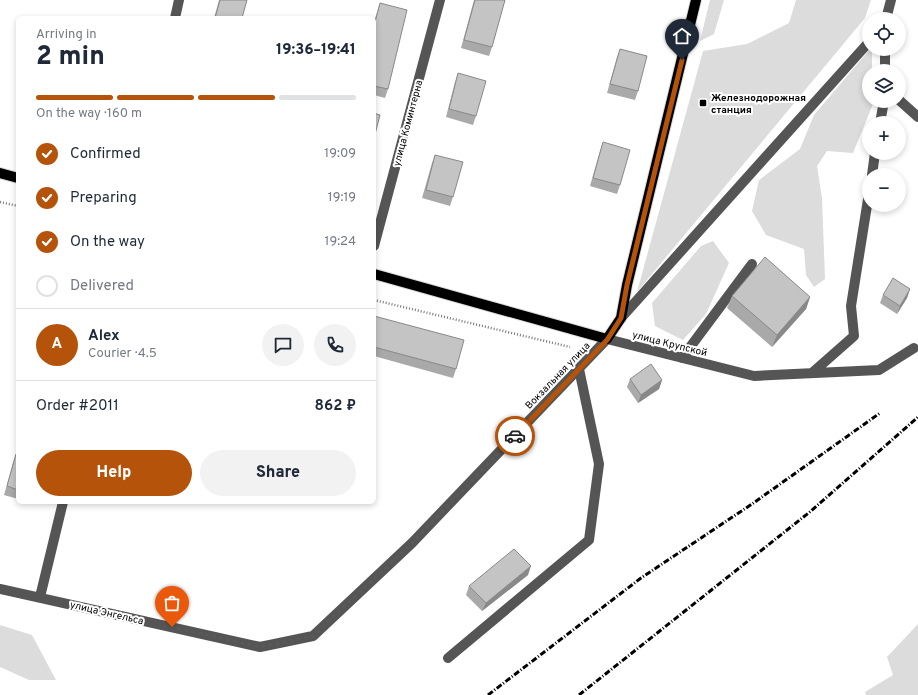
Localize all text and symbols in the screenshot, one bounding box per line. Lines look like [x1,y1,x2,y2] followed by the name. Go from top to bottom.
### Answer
[862,12,906,212] map controls
[862,12,906,56] button: locate
[665,19,699,60] pin
[671,25,693,47] icon: home
[36,27,97,43] text: Arriving in
[36,41,105,74] text: 2 min
[276,41,356,60] text: 19:36–19:41
[862,64,906,108] button: layers
[391,79,426,168] street label: улица Коминтерна
[711,92,806,117] place label: Железнодорожная станция
[698,98,708,108] marker: Железнодорожная станция
[36,106,142,122] text: On the way · 160 m
[862,116,906,160] button: +
[36,143,58,165] icon: check
[70,145,141,164] text: Confirmed
[324,146,356,162] text: 19:09
[862,168,906,212] button: −
[36,187,58,209] icon: check
[70,189,137,208] text: Preparing
[328,190,356,206] text: 19:19
[36,231,58,253] icon: check
[70,233,145,252] text: On the way
[325,234,356,250] text: 19:24
[70,277,134,296] text: Delivered
[262,324,304,366] button: chat
[314,324,356,366] button: phone
[88,327,120,346] text: Alex
[631,329,709,360] street label: улица Крупской
[52,335,62,354] text: A
[523,340,593,412] street label: Вокзальная улица
[88,346,157,362] text: Courier · 4.5
[36,397,119,416] text: Order #2011
[315,397,356,416] text: 862 ₽
[495,416,535,456] courier
[504,425,526,447] icon: car
[36,450,192,496] button: Help
[200,450,356,496] button: Share
[155,586,189,627] pin
[161,592,183,614] icon: bag
[69,599,145,628] street label: улица Энгельса

